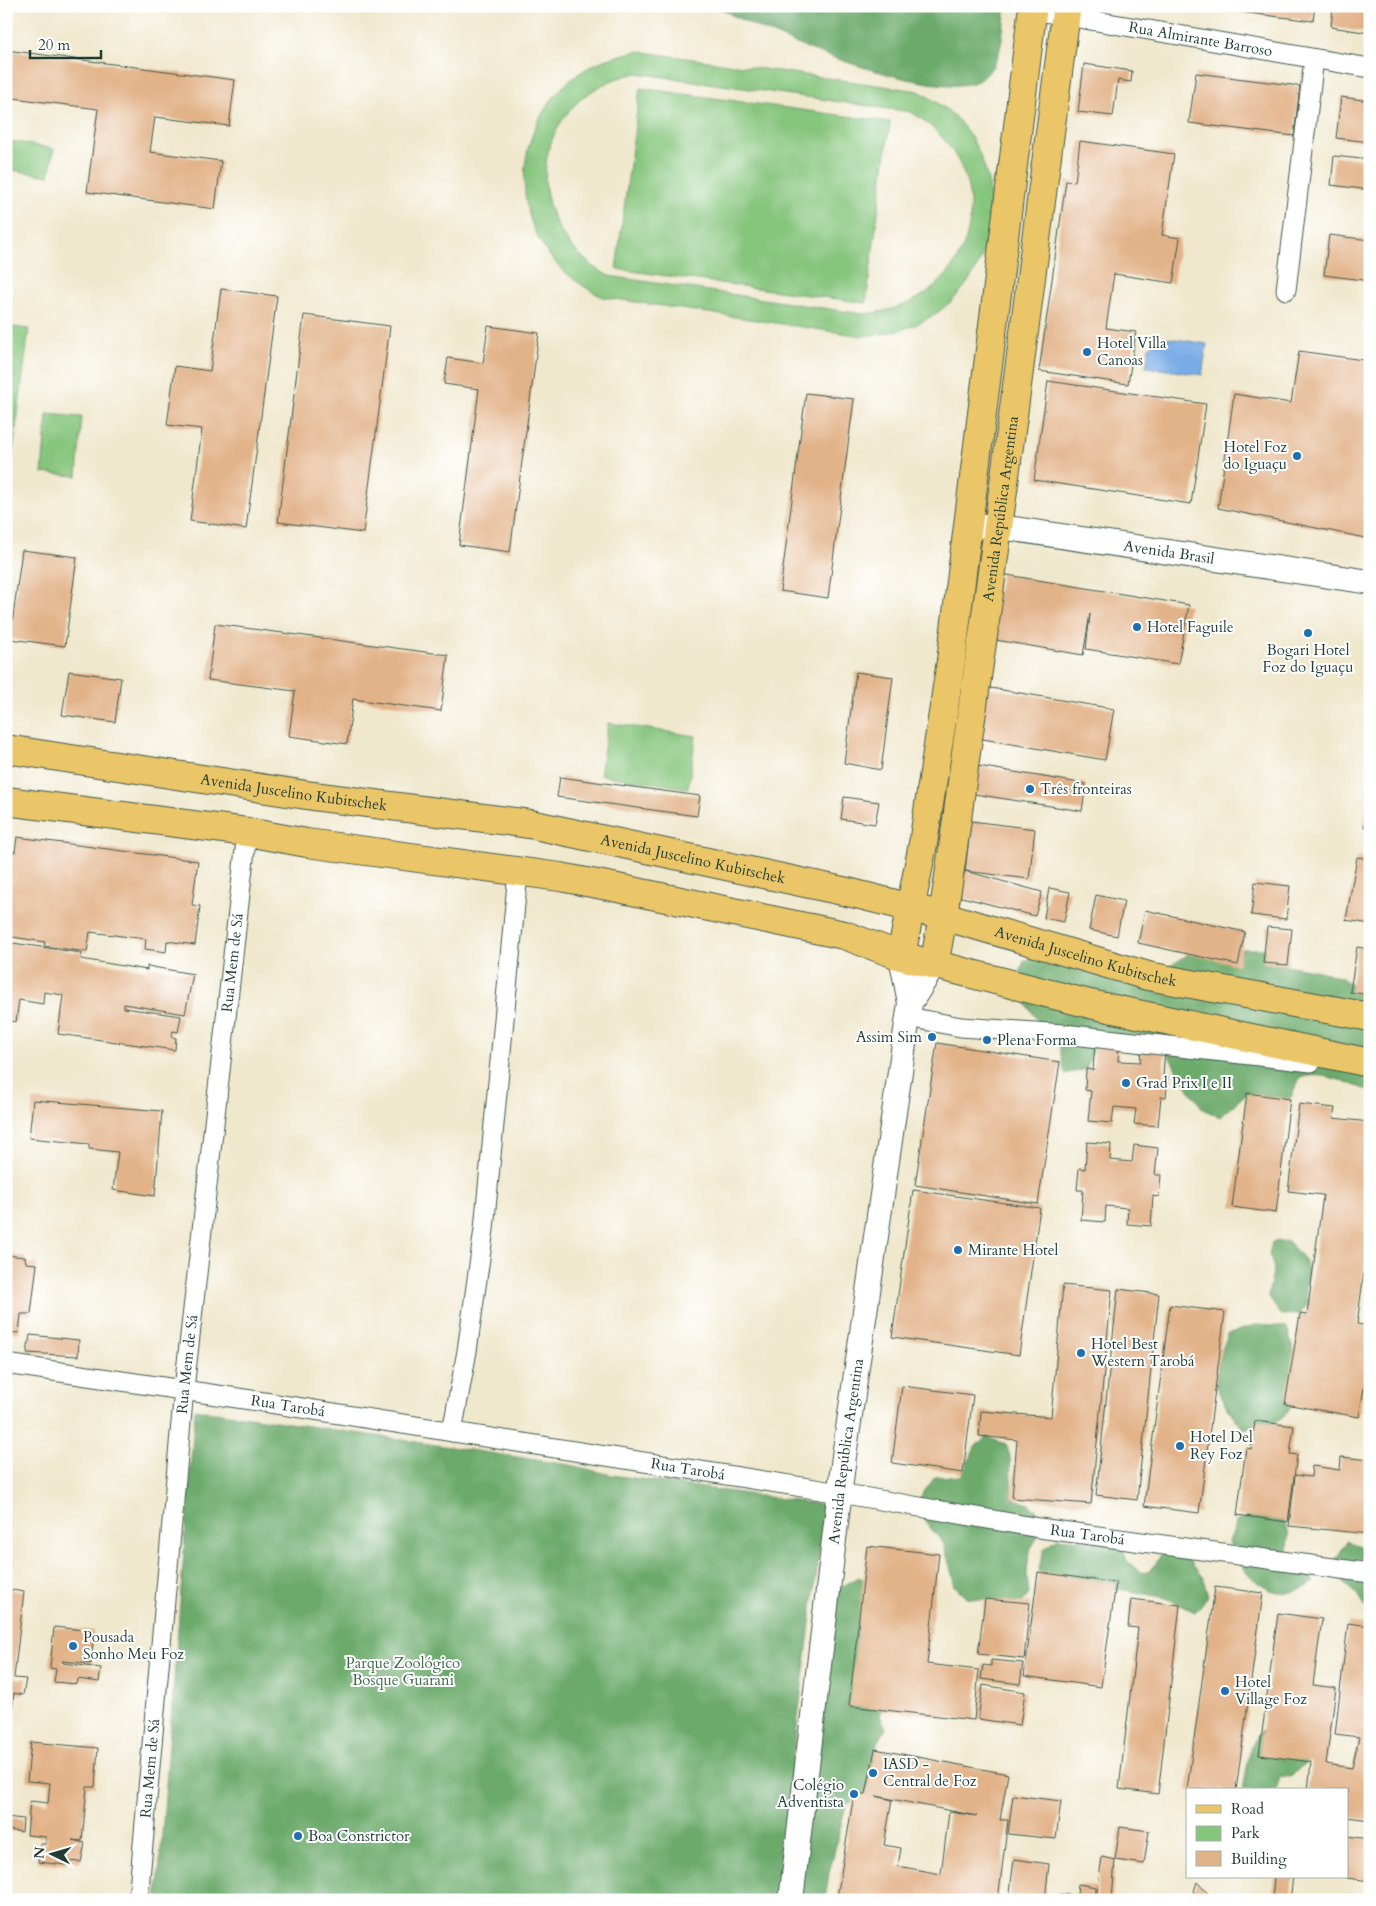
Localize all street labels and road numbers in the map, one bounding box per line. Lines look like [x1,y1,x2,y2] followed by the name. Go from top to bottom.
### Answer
[1127,17,1274,61] street label: Rua Almirante Barroso
[978,414,1023,603] street label: Avenida República Argentina
[1122,536,1216,569] street label: Avenida Brasil
[199,769,388,815] street label: Avenida Juscelino Kubitschek
[599,829,787,888] street label: Avenida Juscelino Kubitschek
[217,912,248,1013] street label: Rua Mem de Sá
[992,921,1178,991] street label: Avenida Juscelino Kubitschek
[172,1313,202,1415] street label: Rua Mem de Sá
[824,1357,868,1545] street label: Avenida República Argentina
[249,1390,327,1422] street label: Rua Tarobá
[649,1453,727,1485] street label: Rua Tarobá
[1049,1520,1126,1550] street label: Rua Tarobá
[135,1717,164,1819] street label: Rua Mem de Sá

